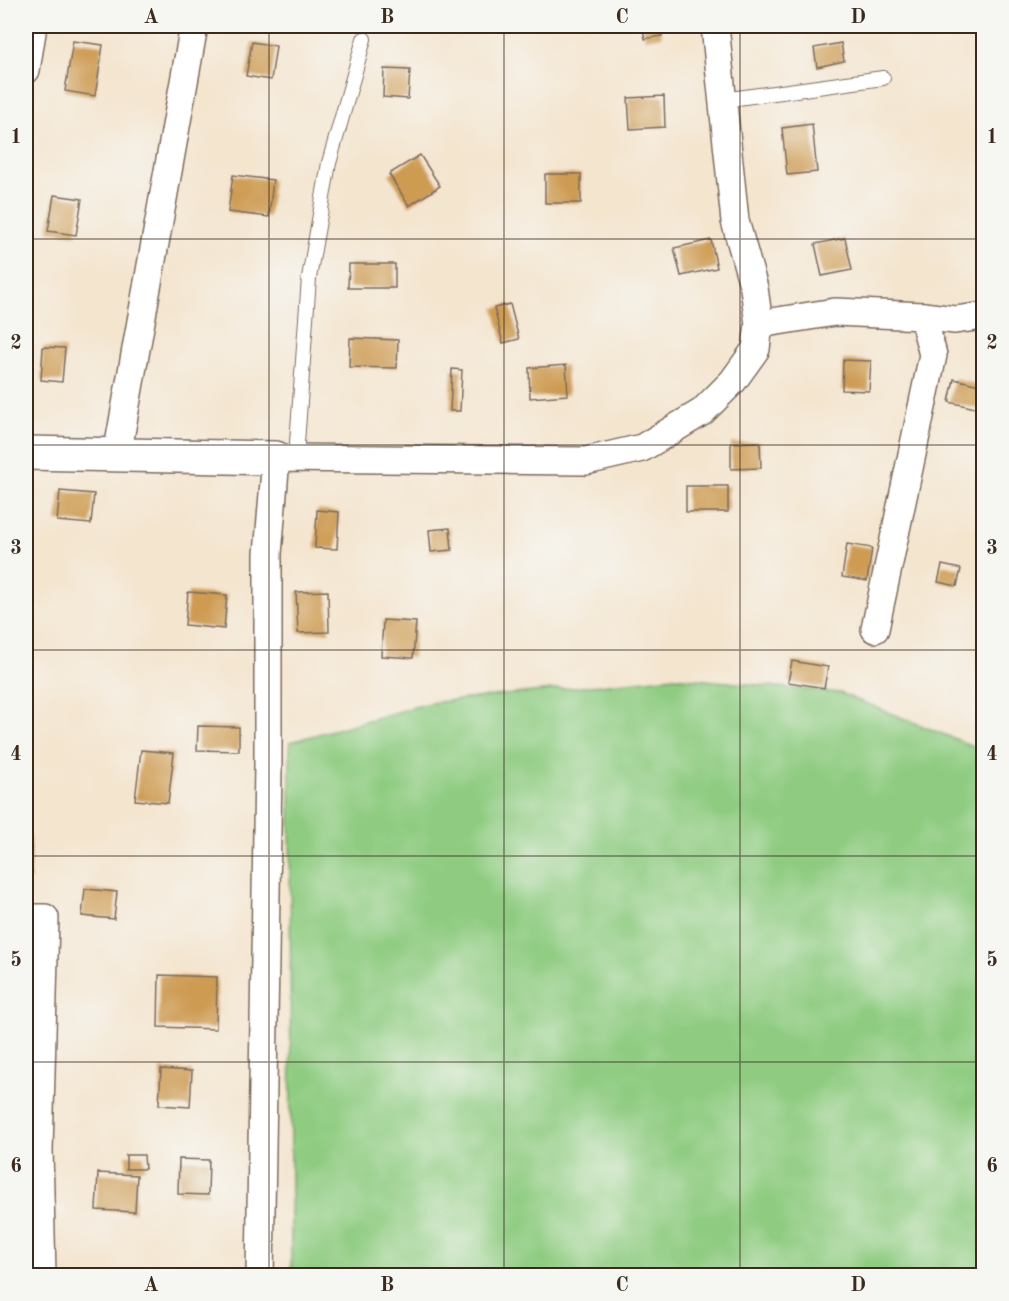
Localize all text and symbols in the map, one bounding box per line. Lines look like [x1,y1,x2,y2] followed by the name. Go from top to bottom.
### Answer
[143,8,159,28] text: A
[380,8,394,28] text: B
[615,8,629,28] text: C
[850,8,866,28] text: D
[10,128,22,148] text: 1
[986,128,998,148] text: 1
[10,334,22,354] text: 2
[986,334,998,354] text: 2
[10,539,22,559] text: 3
[986,539,998,559] text: 3
[10,745,22,765] text: 4
[986,745,998,765] text: 4
[10,950,22,971] text: 5
[986,950,998,971] text: 5
[10,1157,22,1177] text: 6
[986,1157,998,1177] text: 6
[143,1276,159,1296] text: A
[380,1276,394,1296] text: B
[615,1276,629,1296] text: C
[850,1276,866,1296] text: D

